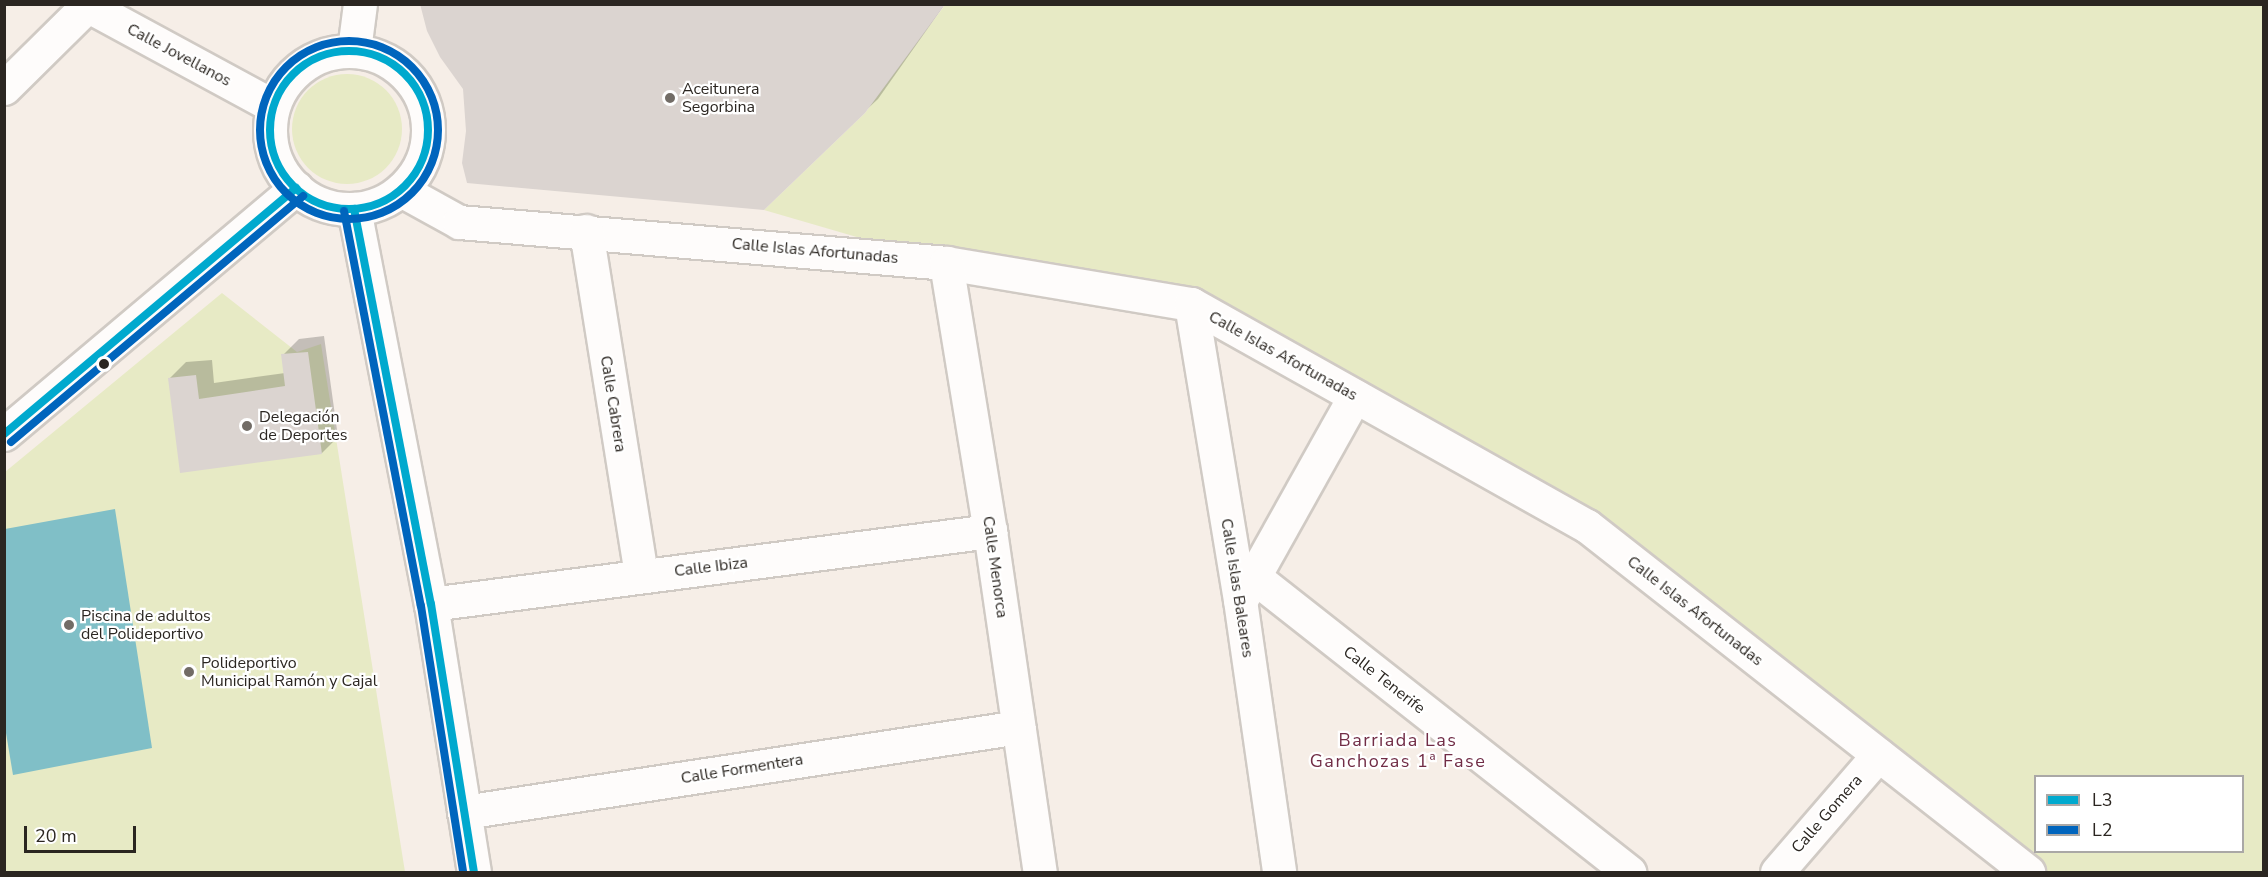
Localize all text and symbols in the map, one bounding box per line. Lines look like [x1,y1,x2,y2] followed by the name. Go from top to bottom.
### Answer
[124,19,234,91] street label: Calle Jovellanos
[682,79,759,117] place label: Aceitunera Segorbina
[663,91,677,105] marker: Aceitunera Segorbina
[731,234,899,268] street label: Calle Islas Afortunadas
[1205,307,1361,405] street label: Calle Islas Afortunadas
[596,354,630,454] street label: Calle Cabrera
[98,358,110,370] unlabelled marker
[259,407,347,445] place label: Delegación de Deportes
[240,419,254,433] marker: Delegación de Deportes
[978,515,1012,619] street label: Calle Menorca
[1217,517,1257,659] street label: Calle Islas Baleares
[1623,552,1767,670] street label: Calle Islas Afortunadas
[673,553,749,581] street label: Calle Ibiza
[81,606,211,644] place label: Piscina de adultos del Polideportivo
[62,618,76,632] marker: Piscina de adultos del Polideportivo
[1339,642,1429,718] street label: Calle Tenerife
[201,653,377,691] place label: Polideportivo Municipal Ramón y Cajal
[182,665,196,679] marker: Polideportivo Municipal Ramón y Cajal
[1323,730,1473,772] district label: Barriada Las Ganchozas 1ª Fase
[679,750,805,788] street label: Calle Formentera
[1788,771,1866,857] street label: Calle Gomera
[2034,775,2244,853] legend
[2092,788,2113,812] text: L3
[27,814,140,852] scale bar
[2092,818,2113,842] text: L2
[35,824,77,848] text: 20 m

